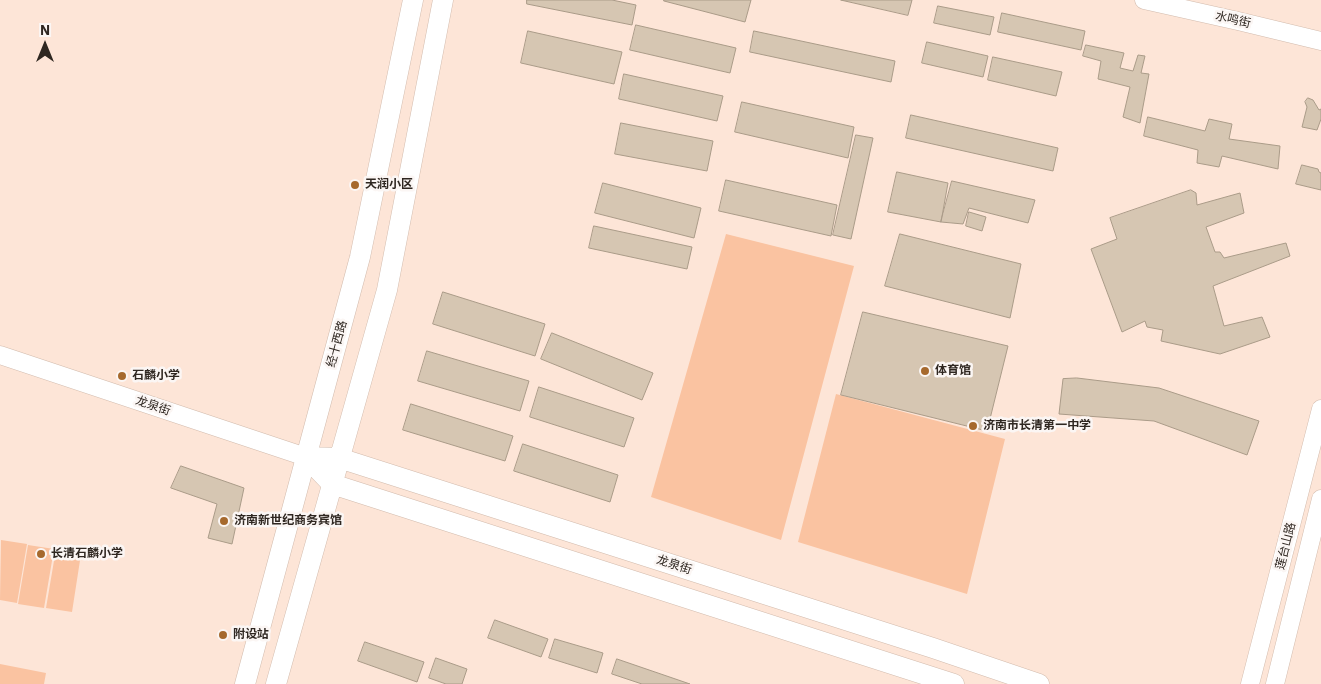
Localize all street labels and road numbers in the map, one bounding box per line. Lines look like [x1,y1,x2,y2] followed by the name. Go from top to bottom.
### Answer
[1214,9,1252,31] street label: 水鸣街
[324,319,350,369] street label: 经十西路
[134,393,172,419] street label: 龙泉街
[1273,521,1299,571] street label: 莲台山路
[655,553,693,577] street label: 龙泉街

